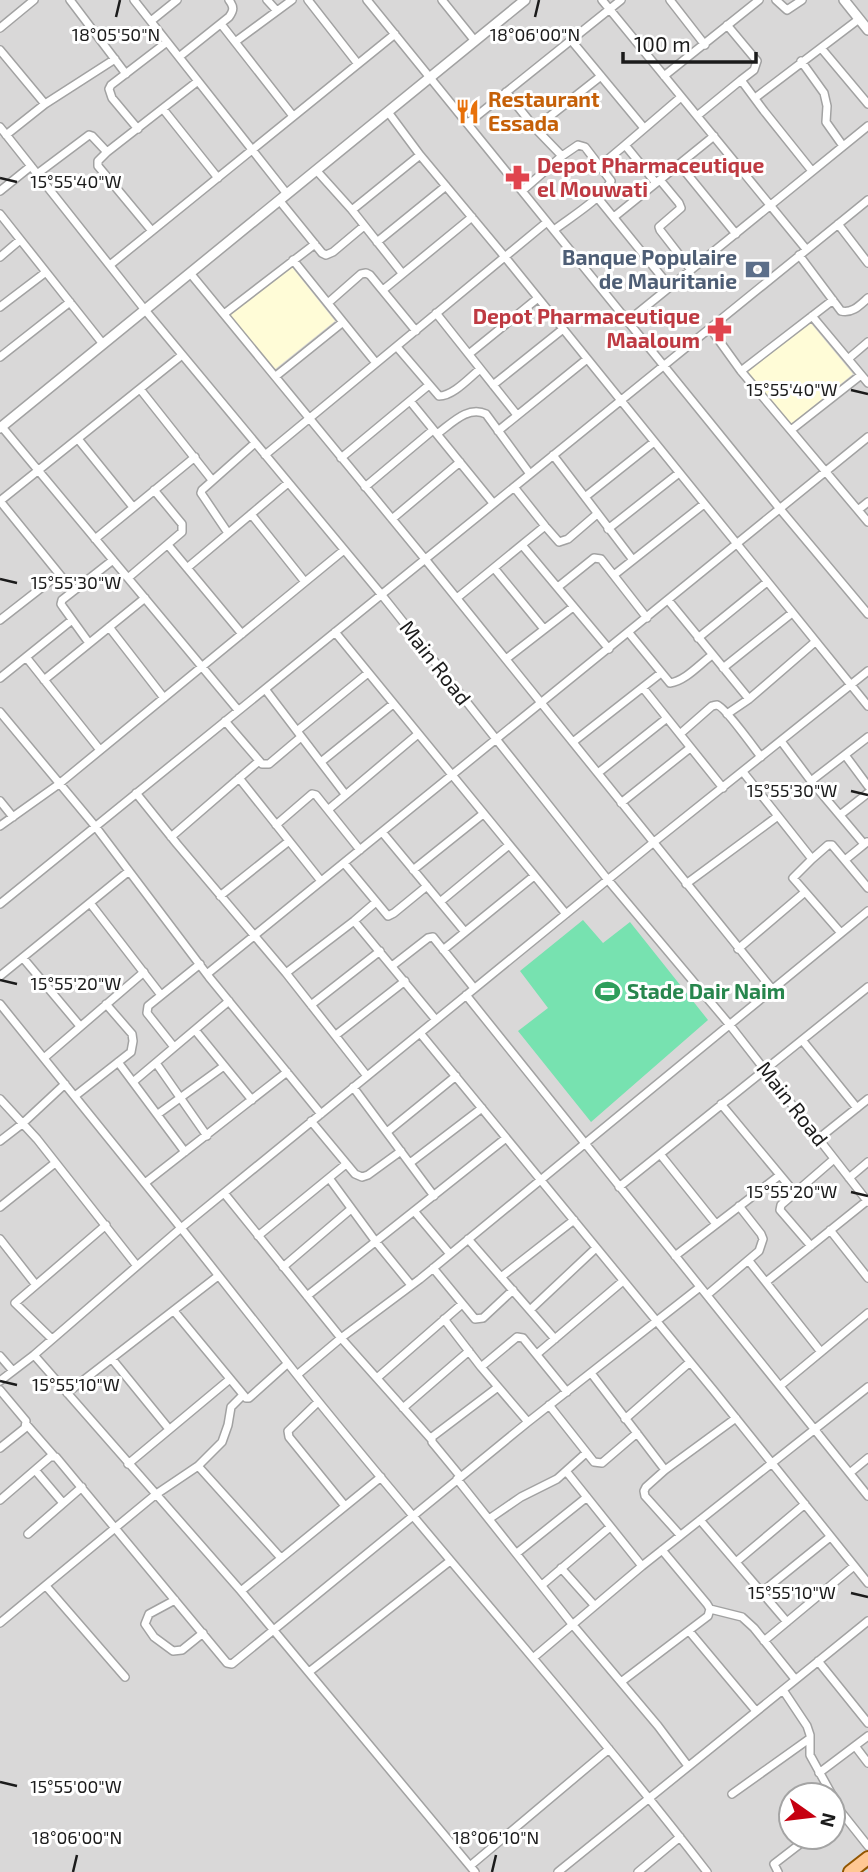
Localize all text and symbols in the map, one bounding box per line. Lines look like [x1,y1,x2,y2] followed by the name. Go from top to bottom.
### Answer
[623,21,756,65] scale bar
[72,23,160,45] text: 18°05'50"N
[490,23,580,45] text: 18°06'00"N
[634,31,691,56] text: 100 m
[488,86,600,135] place label: Restaurant Essada
[454,98,482,126] restaurant icon: Restaurant Essada
[537,152,764,201] place label: Depot Pharmaceutique el Mouwati
[503,164,531,192] pharmacy icon: Depot Pharmaceutique el Mouwati
[30,170,122,192] text: 15°55'40"W
[562,244,737,293] place label: Banque Populaire de Mauritanie
[743,256,771,284] bank icon: Banque Populaire de Mauritanie
[473,303,700,352] place label: Depot Pharmaceutique Maaloum
[706,315,734,343] pharmacy icon: Depot Pharmaceutique Maaloum
[746,378,838,400] text: 15°55'40"W
[31,571,121,593] text: 15°55'30"W
[395,615,477,709] street label: Main Road
[747,779,837,801] text: 15°55'30"W
[31,972,121,994] text: 15°55'20"W
[593,978,621,1006] sports icon: Stade Dair Naim
[627,978,785,1003] place label: Stade Dair Naim
[752,1056,834,1150] street label: Main Road
[747,1180,837,1202] text: 15°55'20"W
[32,1373,120,1395] text: 15°55'10"W
[748,1581,836,1603] text: 15°55'10"W
[30,1775,122,1797] text: 15°55'00"W
[777,1781,847,1851] north arrow
[816,1811,842,1830] text: N
[32,1826,122,1848] text: 18°06'00"N
[453,1826,539,1848] text: 18°06'10"N

